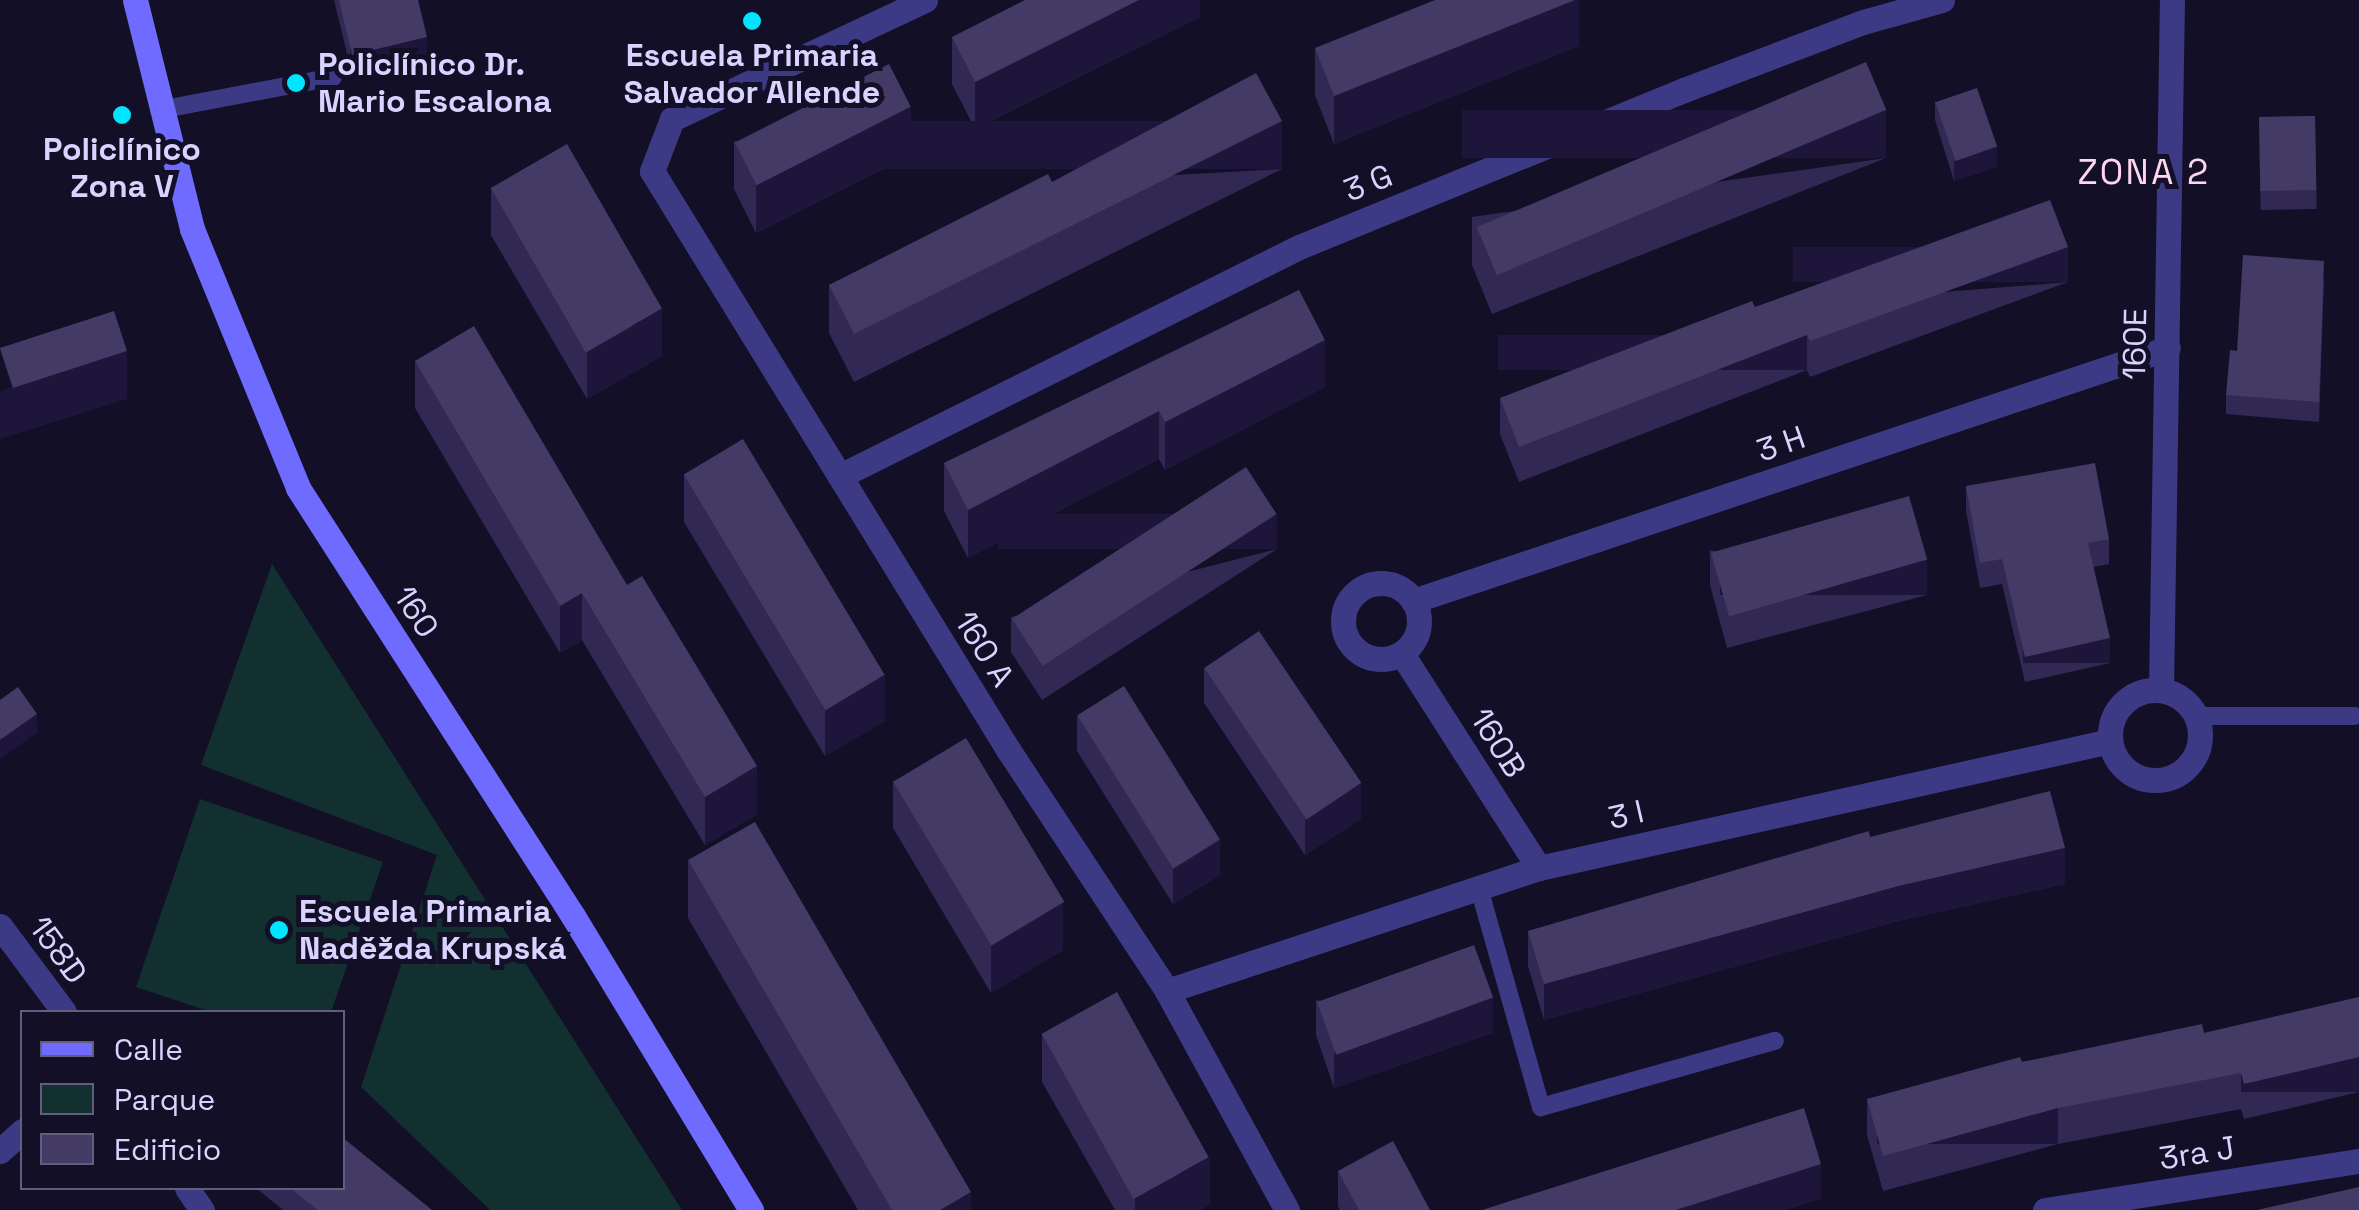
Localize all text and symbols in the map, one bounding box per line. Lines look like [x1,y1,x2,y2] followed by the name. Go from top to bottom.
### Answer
[741,10,763,32] marker: Escuela Primaria Salvador Allende
[624,37,880,112] place label: Escuela Primaria Salvador Allende
[318,46,552,121] place label: Policlínico Dr. Mario Escalona
[283,70,309,96] marker: Policlínico Dr. Mario Escalona
[111,104,133,126] marker: Policlínico Zona V
[43,131,201,206] place label: Policlínico Zona V
[2077,151,2211,193] district label: ZONA 2
[1338,156,1398,210] street label: 3 G
[2115,308,2155,380] street label: 160E
[1752,418,1810,470] street label: 3 H
[385,579,447,645] street label: 160
[946,604,1022,694] street label: 160 A
[1462,701,1534,785] street label: 160B
[1604,792,1648,838] street label: 3 I
[299,893,566,968] place label: Escuela Primaria Naděžda Krupská
[21,909,95,991] street label: 158D
[268,919,290,941] marker: Escuela Primaria Naděžda Krupská
[20,1010,345,1190] legend
[114,1030,183,1069] text: Calle
[114,1080,215,1119] text: Parque
[2156,1128,2238,1178] street label: 3ra J
[114,1130,221,1169] text: Edificio

